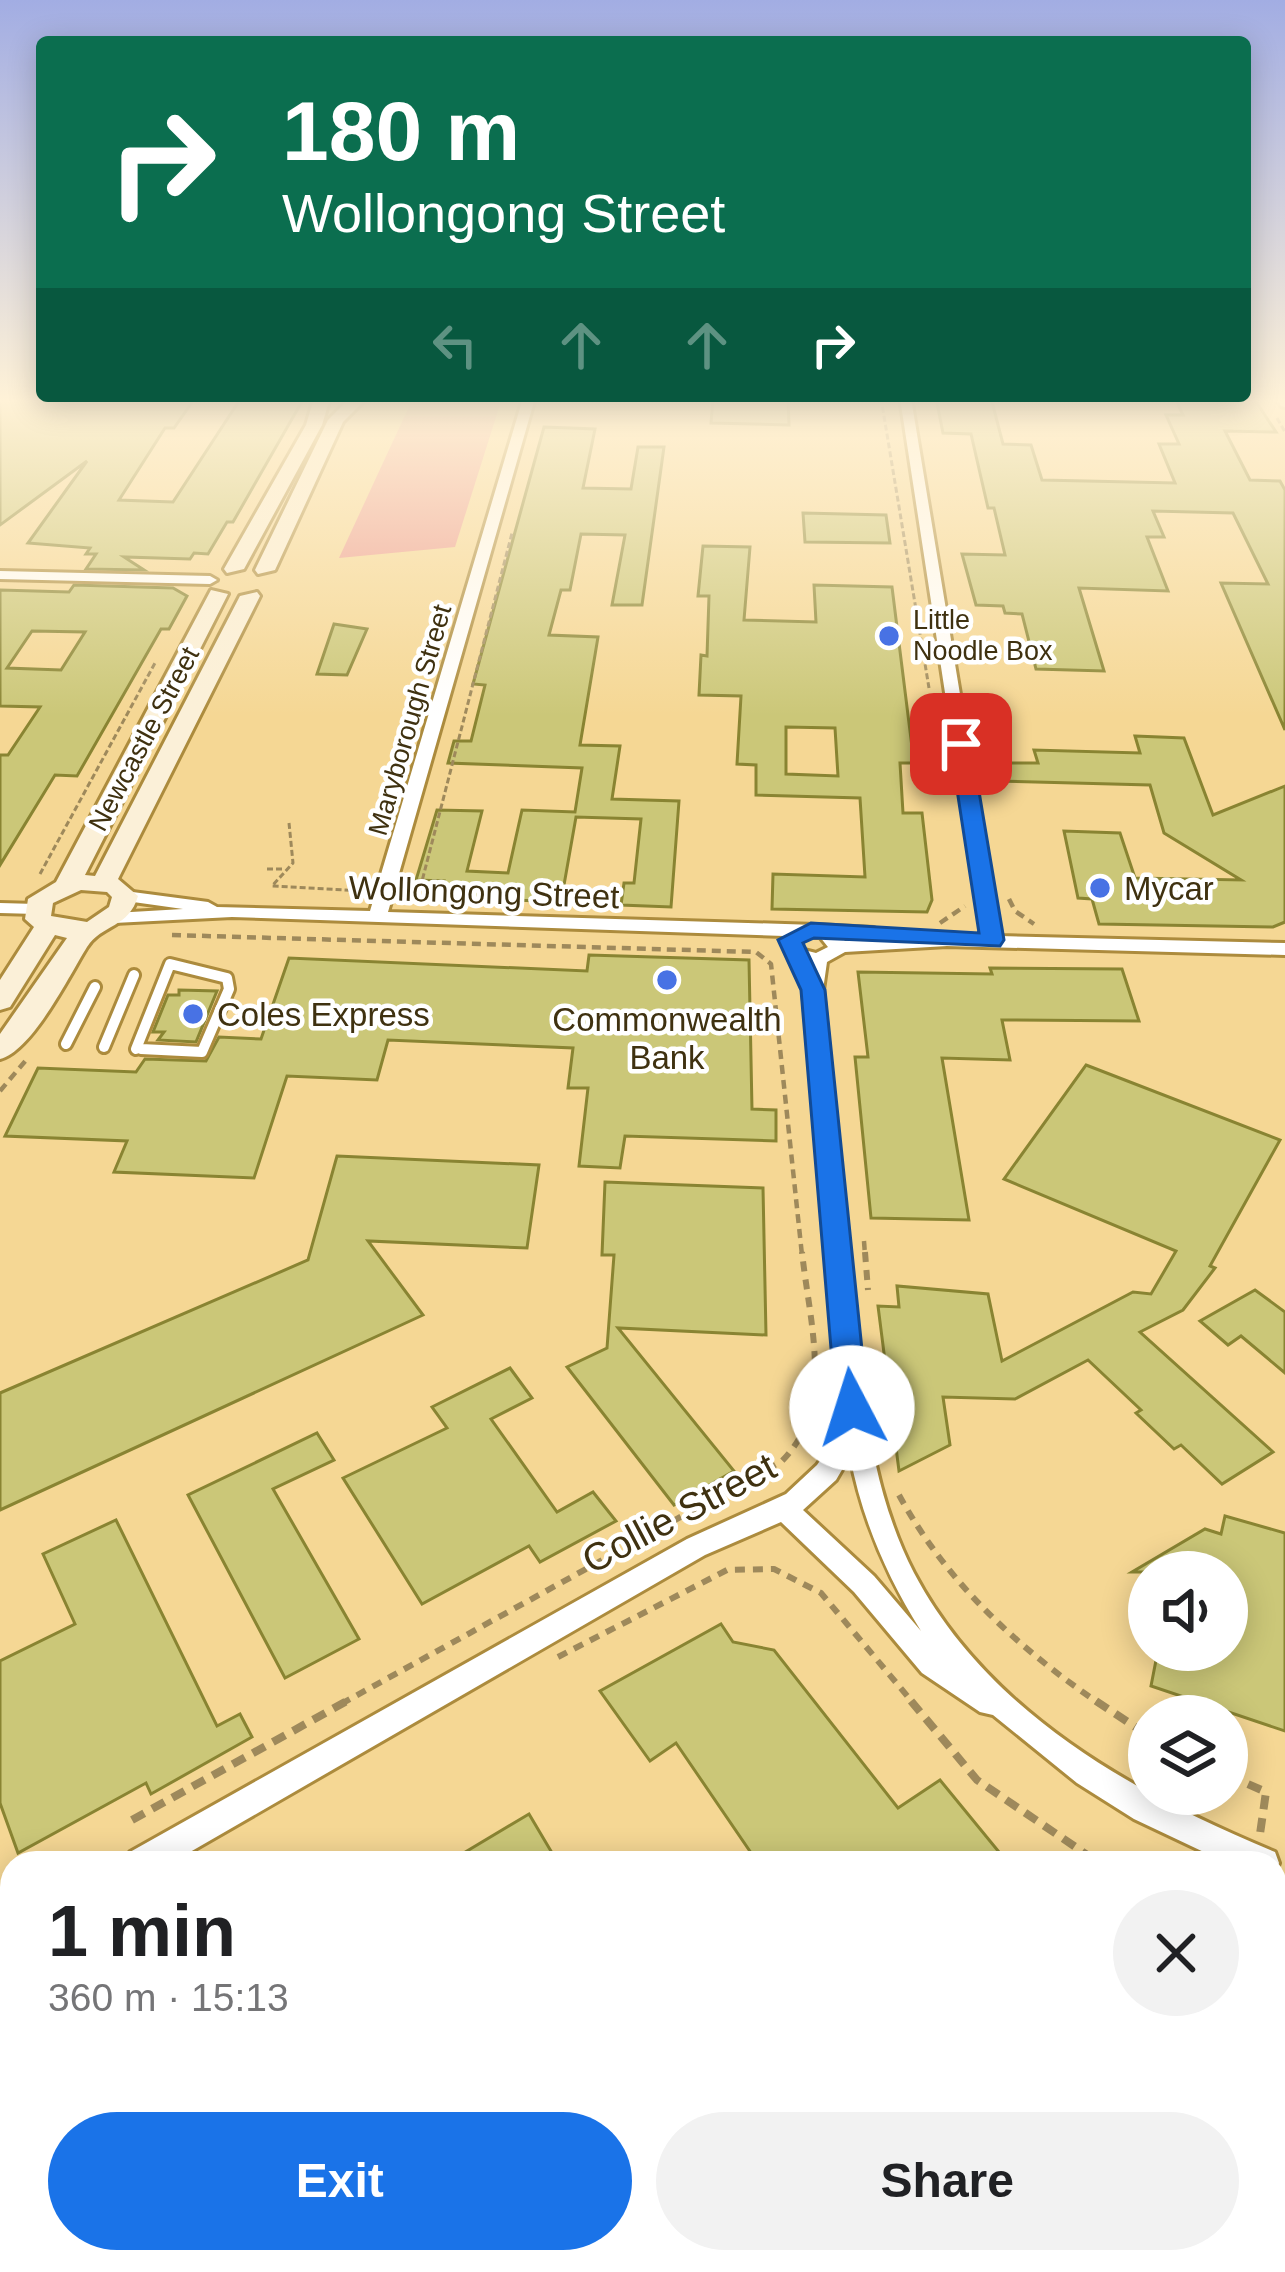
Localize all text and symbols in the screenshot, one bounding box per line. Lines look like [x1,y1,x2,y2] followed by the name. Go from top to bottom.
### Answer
[84,84,240,240] icon: right
[282,84,520,178] text: 180 m
[282,183,725,243] text: Wollongong Street
[422,312,488,378] icon: left
[548,312,614,378] icon: ahead
[674,312,740,378] icon: ahead
[800,312,866,378] icon: right
[363,601,457,839] street label: Maryborough Street
[913,605,1053,666] place label: Little Noodle Box
[876,623,902,649] marker: Little Noodle Box
[83,641,205,836] street label: Newcastle Street
[910,693,1012,795] pin
[928,711,994,777] icon: arrive
[348,869,620,915] street label: Wollongong Street
[1124,870,1214,907] place label: Mycar
[1087,875,1113,901] marker: Mycar
[654,967,680,993] marker: Commonwealth Bank
[217,996,430,1033] place label: Coles Express
[180,1001,206,1027] marker: Coles Express
[552,1001,782,1076] place label: Commonwealth Bank
[789,1345,915,1471] position arrow
[575,1444,783,1582] street label: Collie Street
[1128,1551,1248,1815] map controls
[1128,1551,1248,1671] button: sound
[1128,1695,1248,1815] button: layers
[1113,1890,1239,2016] button: close
[48,1891,236,1971] text: 1 min
[48,1976,289,2019] text: 360 m · 15:13
[48,2112,632,2250] button: Exit
[656,2112,1239,2250] button: Share

